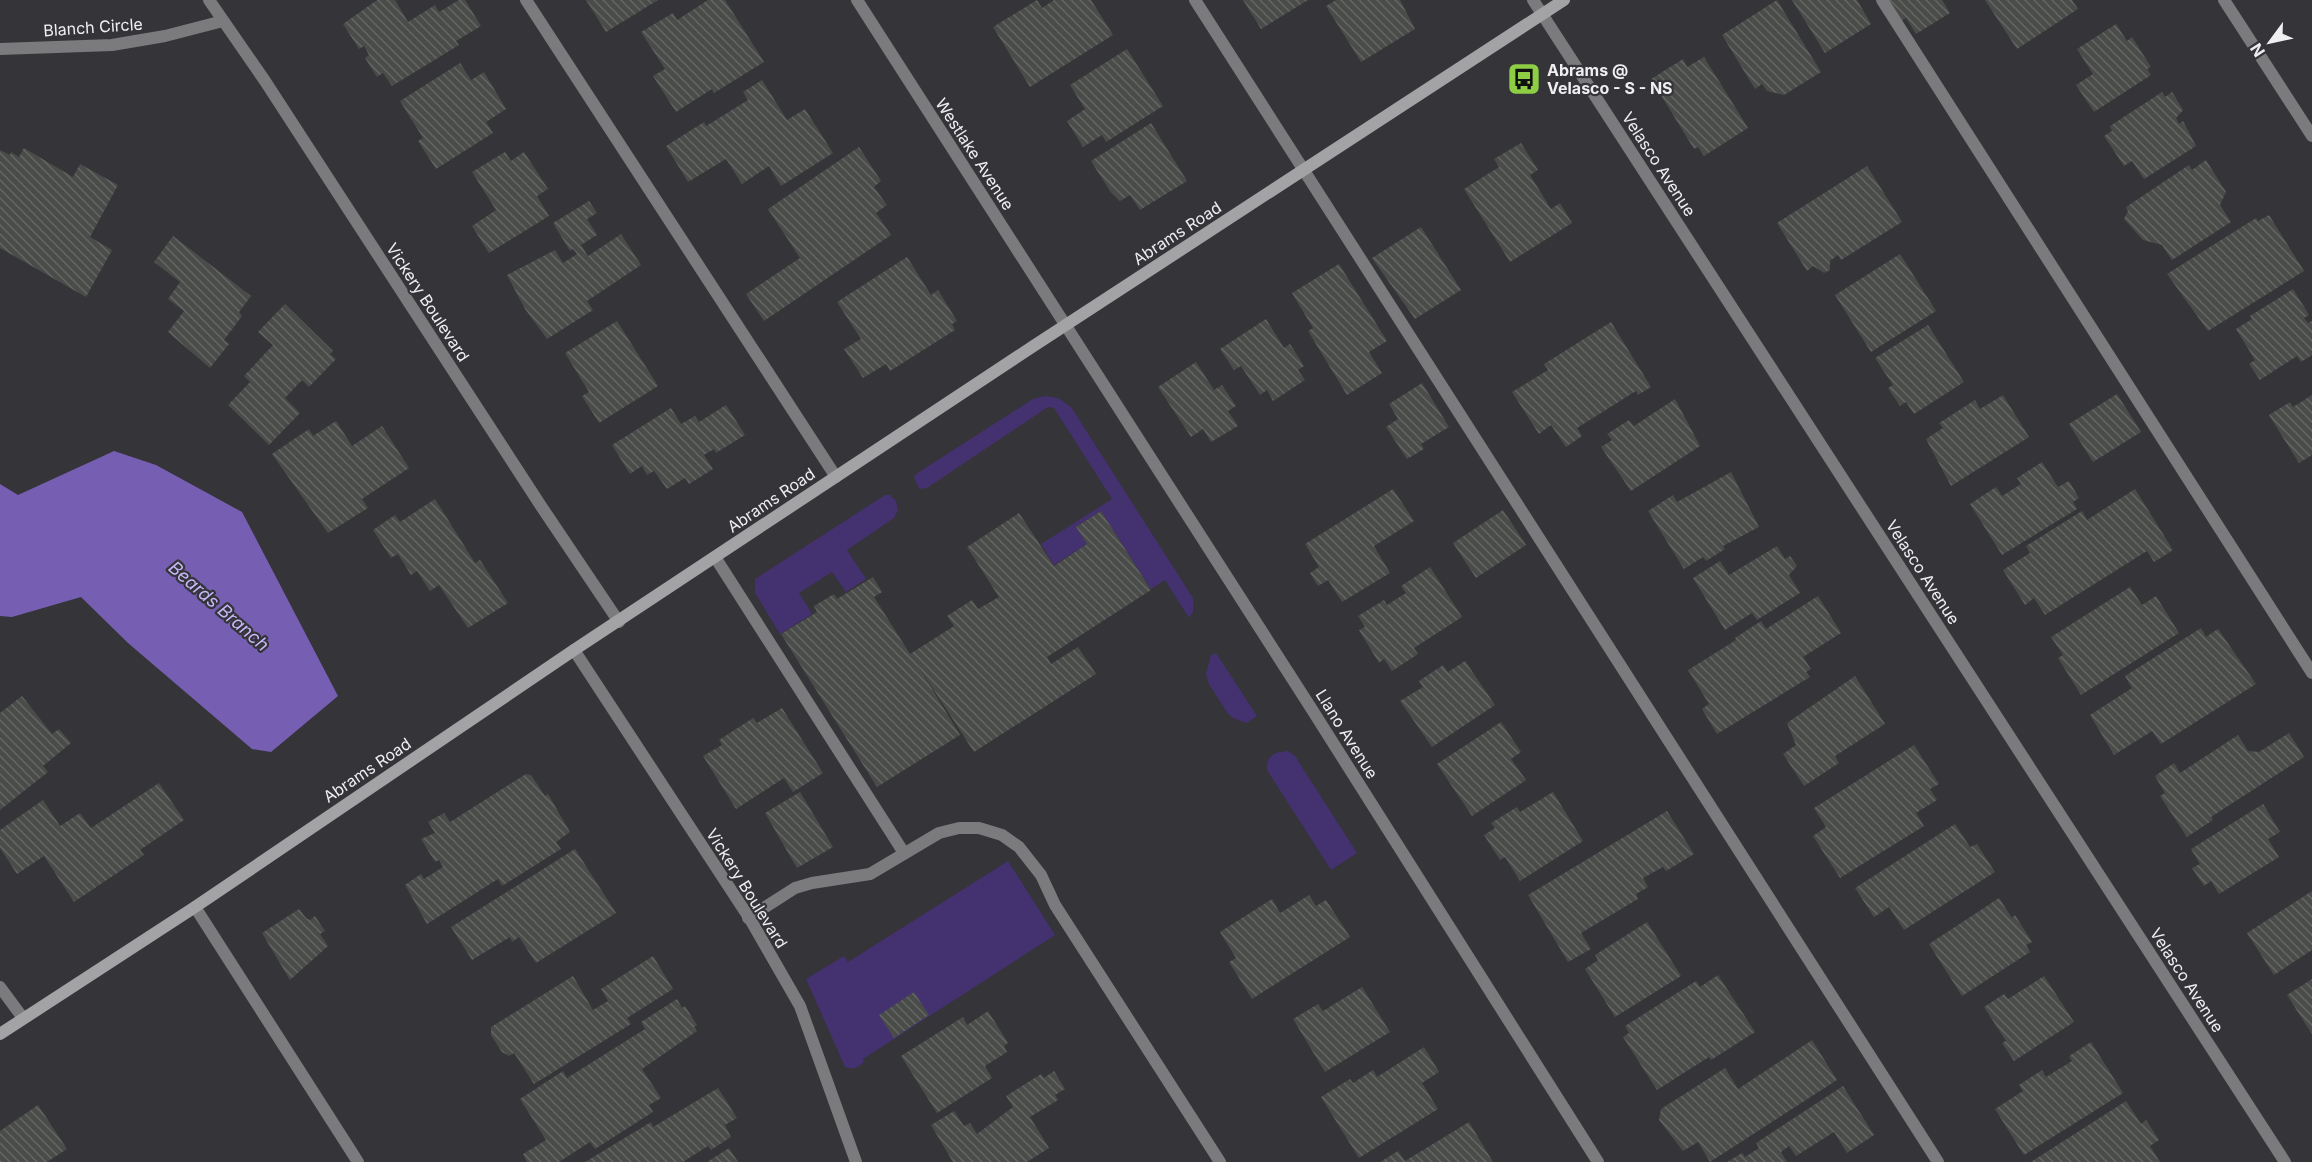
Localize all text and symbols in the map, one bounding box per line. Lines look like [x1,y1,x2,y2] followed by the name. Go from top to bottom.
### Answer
[2240,12,2300,72] north arrow
[43,14,143,40] street label: Blanch Circle
[2246,40,2269,61] text: N
[1547,60,1673,98] place label: Abrams @ Velasco - S - NS
[1506,61,1542,97] bus stop icon: Abrams @ Velasco - S - NS
[931,94,1019,214] street label: Westlake Avenue
[1618,108,1700,220] street label: Velasco Avenue
[1129,197,1225,269] street label: Abrams Road
[382,239,474,365] street label: Vickery Boulevard
[723,463,819,537] street label: Abrams Road
[1882,516,1964,628] street label: Velasco Avenue
[165,557,273,655] water label: Beards Branch
[1312,686,1382,782] street label: Llano Avenue
[319,733,415,807] street label: Abrams Road
[702,824,792,952] street label: Vickery Boulevard
[2146,924,2228,1036] street label: Velasco Avenue

